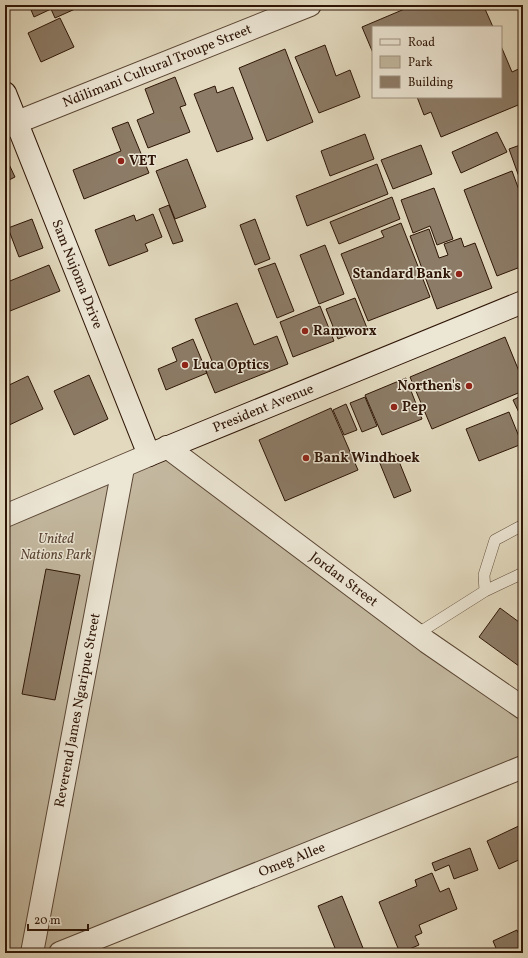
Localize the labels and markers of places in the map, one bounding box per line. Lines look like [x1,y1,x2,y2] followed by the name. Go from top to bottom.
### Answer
[129,152,156,171] place label: VET
[116,156,126,166] marker: VET
[352,265,452,284] place label: Standard Bank
[454,269,464,279] marker: Standard Bank
[313,322,377,341] place label: Ramworx
[300,326,310,336] marker: Ramworx
[193,356,269,375] place label: Luca Optics
[180,360,190,370] marker: Luca Optics
[397,377,461,396] place label: Northen's
[464,381,474,391] marker: Northen's
[402,398,427,417] place label: Pep
[389,402,399,412] marker: Pep
[314,449,420,468] place label: Bank Windhoek
[301,453,311,463] marker: Bank Windhoek

